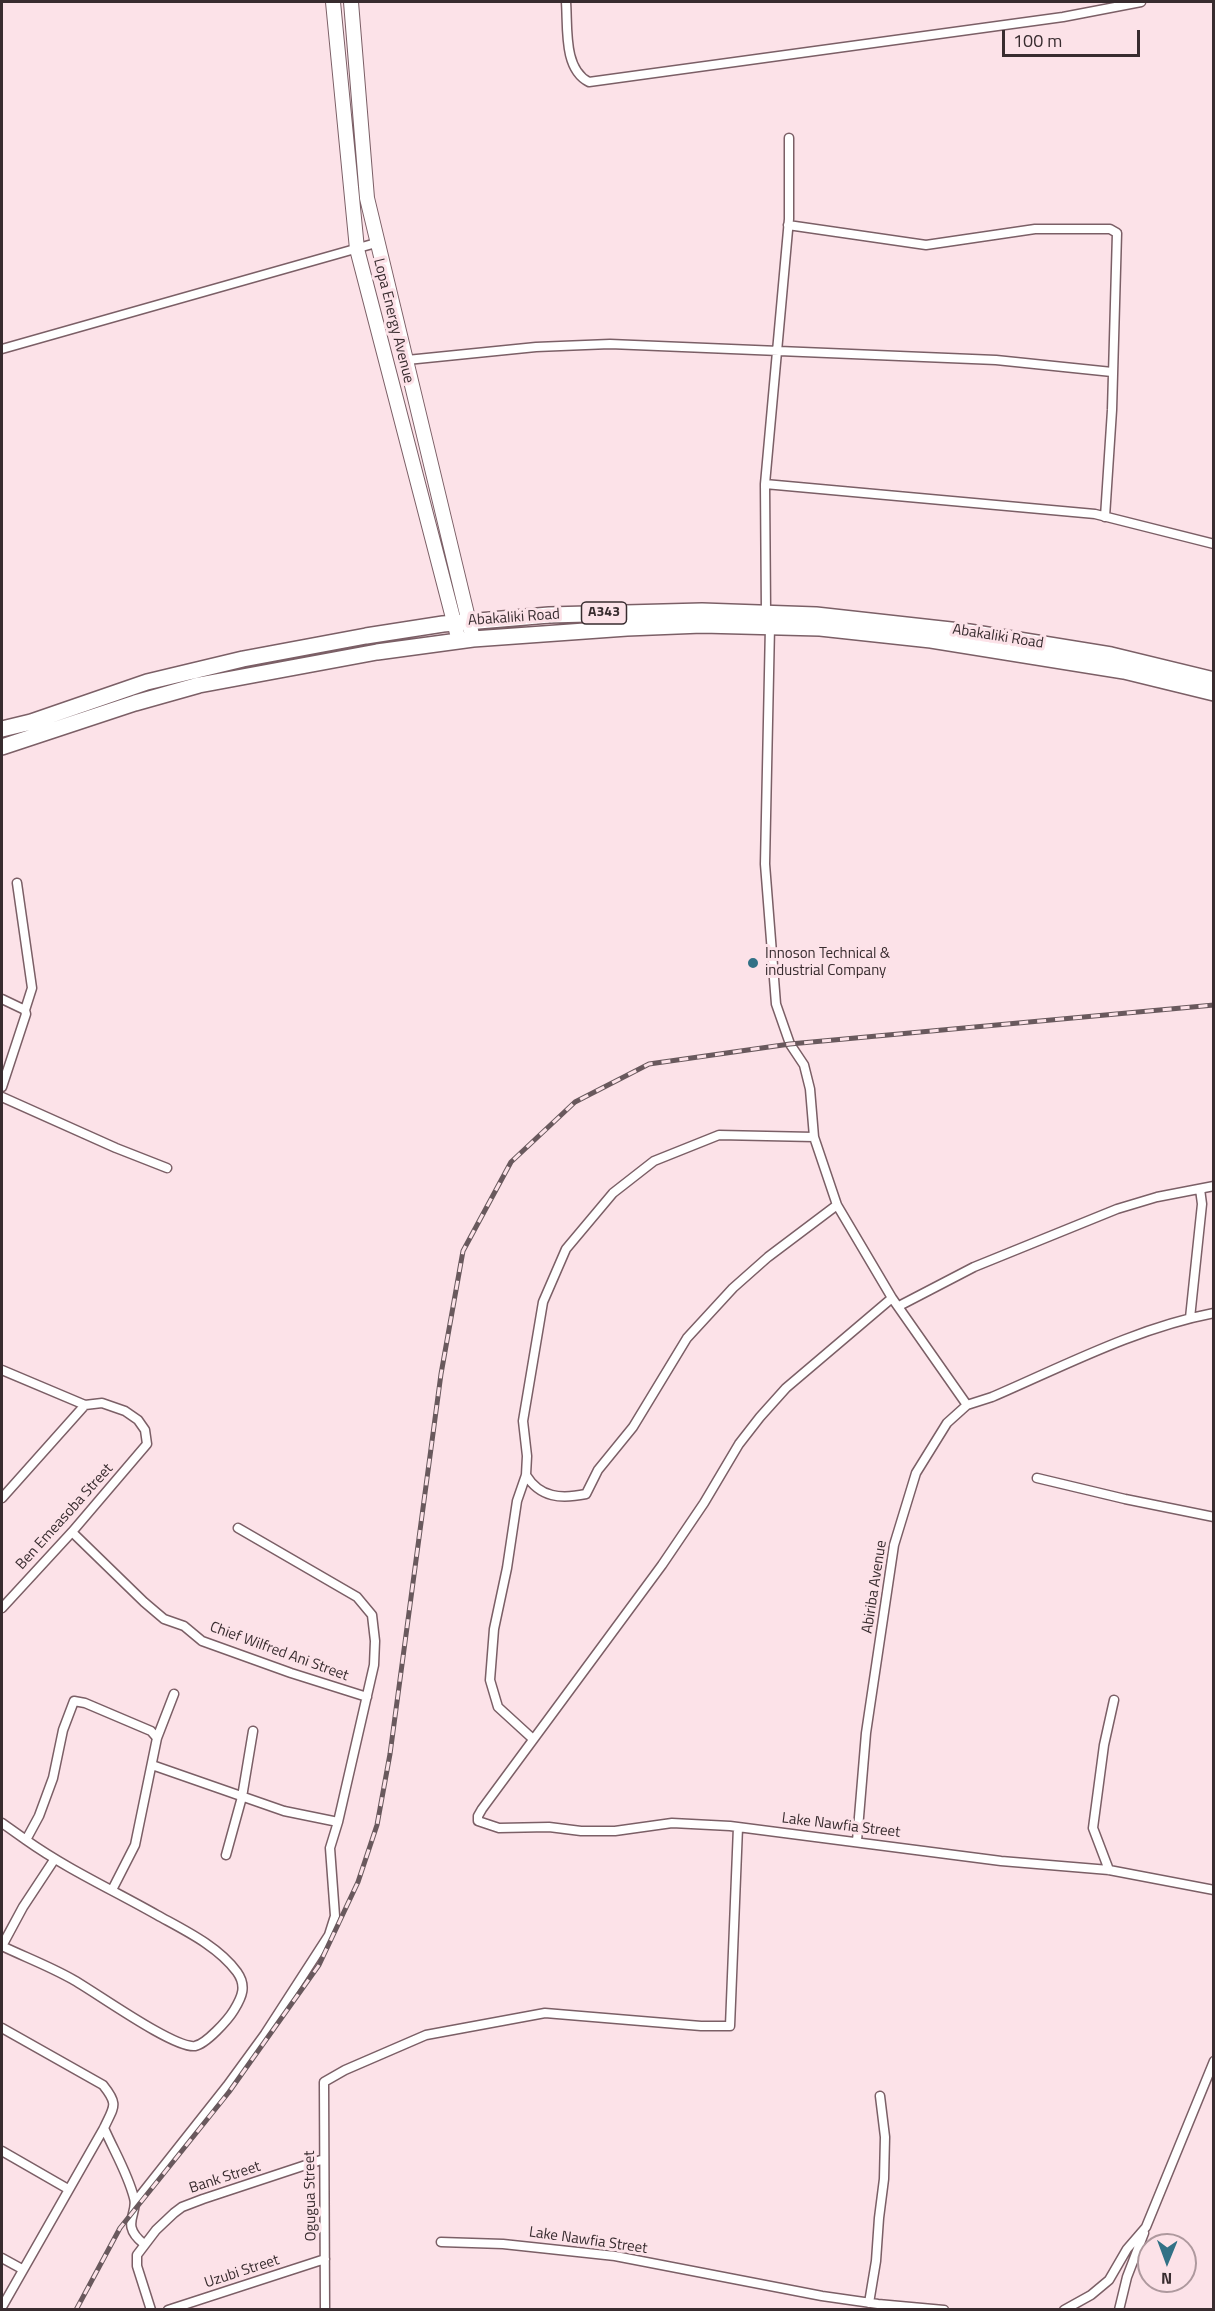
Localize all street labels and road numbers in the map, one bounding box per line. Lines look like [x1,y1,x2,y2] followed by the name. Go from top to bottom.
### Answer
[369,257,417,385] street label: Lopa Energy Avenue
[582,602,626,624] road number: A343
[467,606,561,630] street label: Abakaliki Road
[951,621,1045,653] street label: Abakaliki Road
[13,1460,117,1574] street label: Ben Emeasoba Street
[859,1539,891,1635] street label: Abiriba Avenue
[207,1618,351,1686] street label: Chief Wilfred Ani Street
[781,1810,901,1842] street label: Lake Nawfia Street
[301,2150,321,2242] street label: Ogugua Street
[187,2158,263,2198] street label: Bank Street
[528,2224,648,2258] street label: Lake Nawfia Street
[202,2251,282,2293] street label: Uzubi Street

